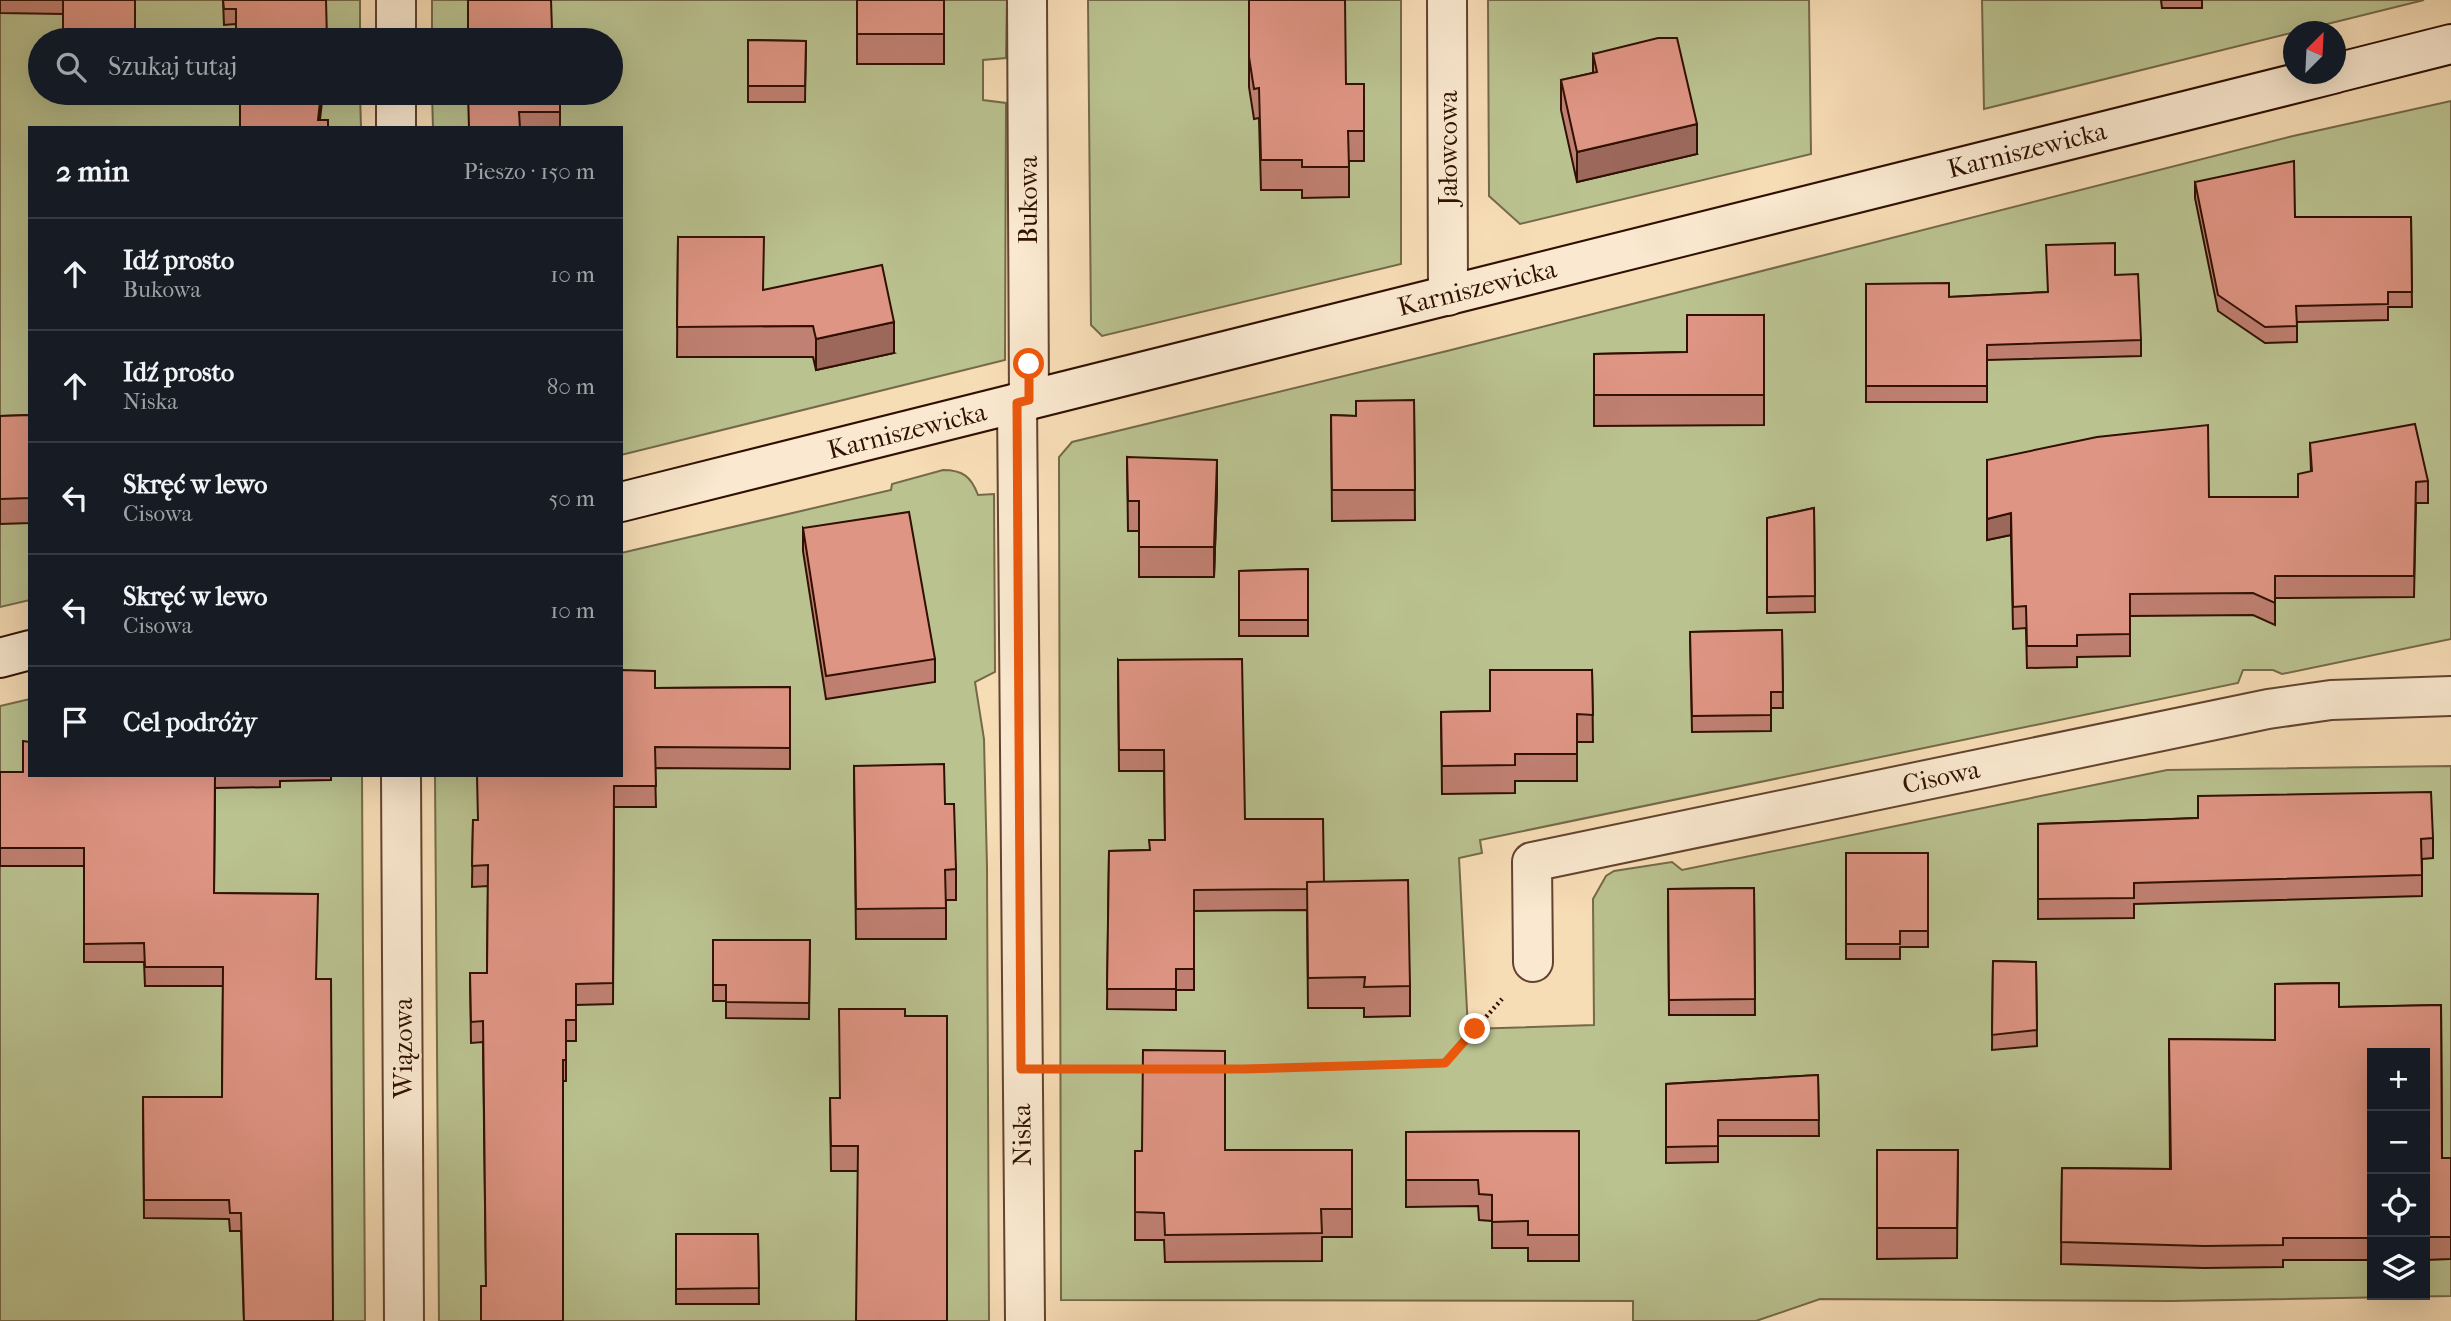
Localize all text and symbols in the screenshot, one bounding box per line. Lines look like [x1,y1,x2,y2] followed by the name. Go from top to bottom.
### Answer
[2283,21,2346,84] north arrow
[28,28,623,105] search box
[52,48,90,86] icon: search
[108,51,237,82] text: Szukaj tutaj
[1433,90,1464,208] street label: Jałowcowa
[1944,115,2110,185] street label: Karniszewicka
[56,154,129,189] text: 2 min
[1013,155,1044,244] street label: Bukowa
[464,158,595,185] text: Pieszo · 150 m
[123,245,234,276] text: Idź prosto
[1394,253,1560,323] street label: Karniszewicka
[56,255,94,293] icon: ahead
[550,261,595,288] text: 10 m
[123,276,201,303] text: Bukowa
[1013,348,1044,379] route start
[123,357,234,388] text: Idź prosto
[56,367,94,405] icon: ahead
[547,373,595,400] text: 80 m
[123,388,178,415] text: Niska
[824,396,990,466] street label: Karniszewicka
[123,469,267,500] text: Skręć w lewo
[56,479,94,517] icon: left
[548,485,595,512] text: 50 m
[123,500,192,527] text: Cisowa
[123,581,267,612] text: Skręć w lewo
[56,591,94,629] icon: left
[550,597,595,624] text: 10 m
[123,612,192,639] text: Cisowa
[56,703,94,741] icon: arrive
[123,707,257,738] text: Cel podróży
[1899,753,1983,800] street label: Cisowa
[388,997,420,1099] street label: Wiązowa
[1459,1013,1490,1044] route end
[2367,1048,2430,1300] map controls
[2367,1048,2430,1111] button: +
[1006,1103,1038,1166] street label: Niska
[2367,1111,2430,1174] button: −
[2367,1174,2430,1237] button: locate
[2367,1237,2430,1300] button: layers

